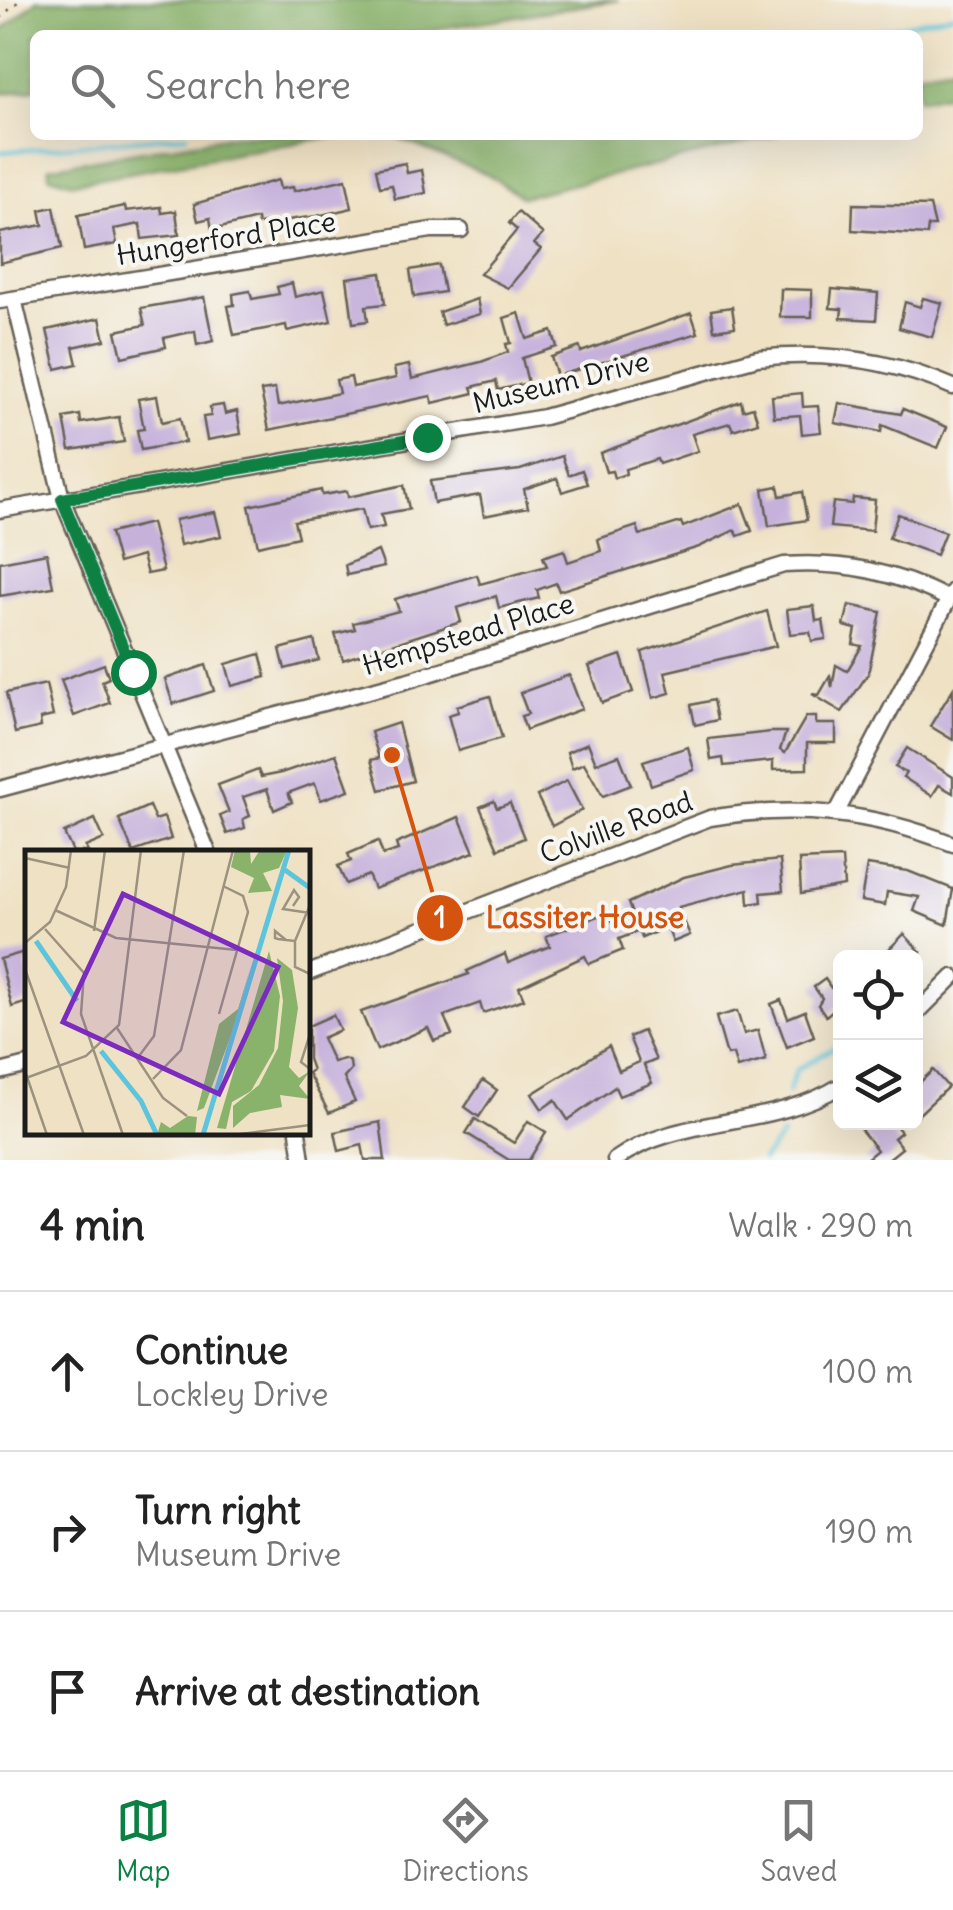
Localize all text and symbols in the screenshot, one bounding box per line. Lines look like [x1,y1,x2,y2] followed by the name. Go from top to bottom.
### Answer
[30,30,923,140] search box
[65,58,120,113] icon: search
[145,62,351,109] text: Search here
[114,203,338,273] street label: Hungerford Place
[469,343,653,421] street label: Museum Drive
[405,415,451,461] route end
[358,585,578,683] street label: Hempstead Place
[111,650,157,696] route start
[535,783,697,871] street label: Colville Road
[25,850,310,1135] inset map
[415,888,704,948] callout: Lassiter House
[434,898,446,936] text: 1
[486,898,684,936] text: Lassiter House
[833,950,923,1130] map controls
[833,950,923,1040] button: locate
[833,1040,923,1130] button: layers
[40,1199,145,1251] text: 4 min
[728,1205,913,1246] text: Walk · 290 m
[135,1327,288,1374] text: Continue
[40,1344,95,1399] icon: ahead
[823,1351,913,1392] text: 100 m
[135,1374,329,1415] text: Lockley Drive
[135,1487,301,1534] text: Turn right
[40,1504,95,1559] icon: right
[825,1511,913,1552] text: 190 m
[135,1534,341,1575] text: Museum Drive
[40,1664,95,1719] icon: arrive
[135,1668,480,1715] text: Arrive at destination
[116,1793,171,1889] tab: Map
[402,1793,529,1889] tab: Directions
[760,1793,837,1889] tab: Saved

